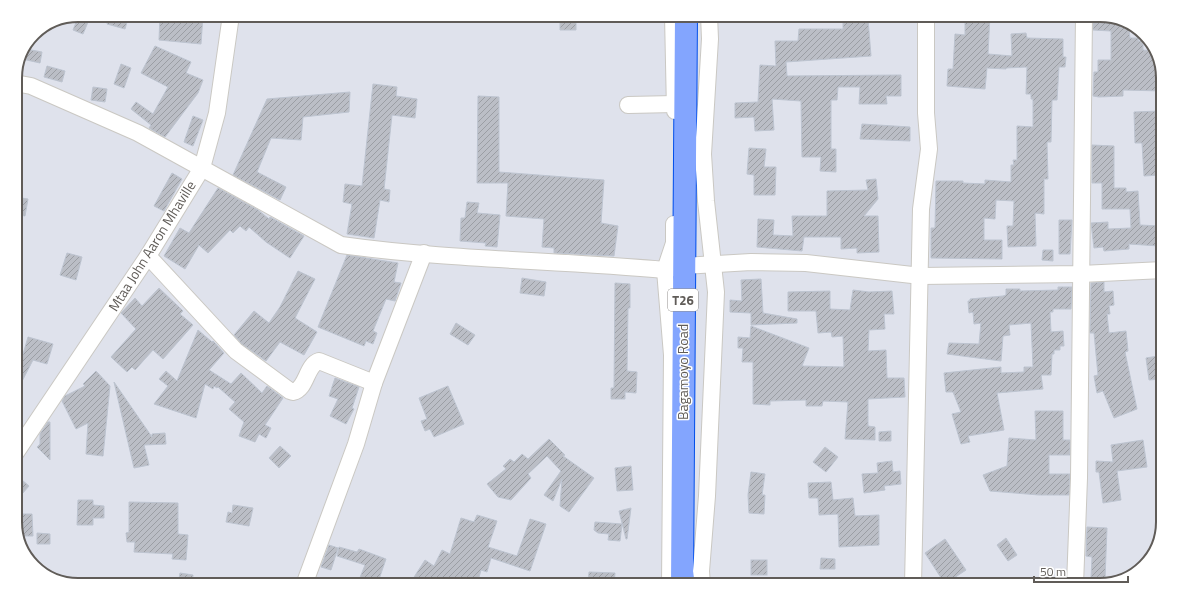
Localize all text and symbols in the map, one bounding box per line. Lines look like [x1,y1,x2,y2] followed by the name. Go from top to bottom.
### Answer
[103,176,200,315] street label: Mtaa John Aaron Mhaville
[668,289,698,311] road number: T26
[672,324,693,420] street label: Bagamoyo Road
[1034,558,1128,584] scale bar
[1040,562,1066,581] text: 50 m

